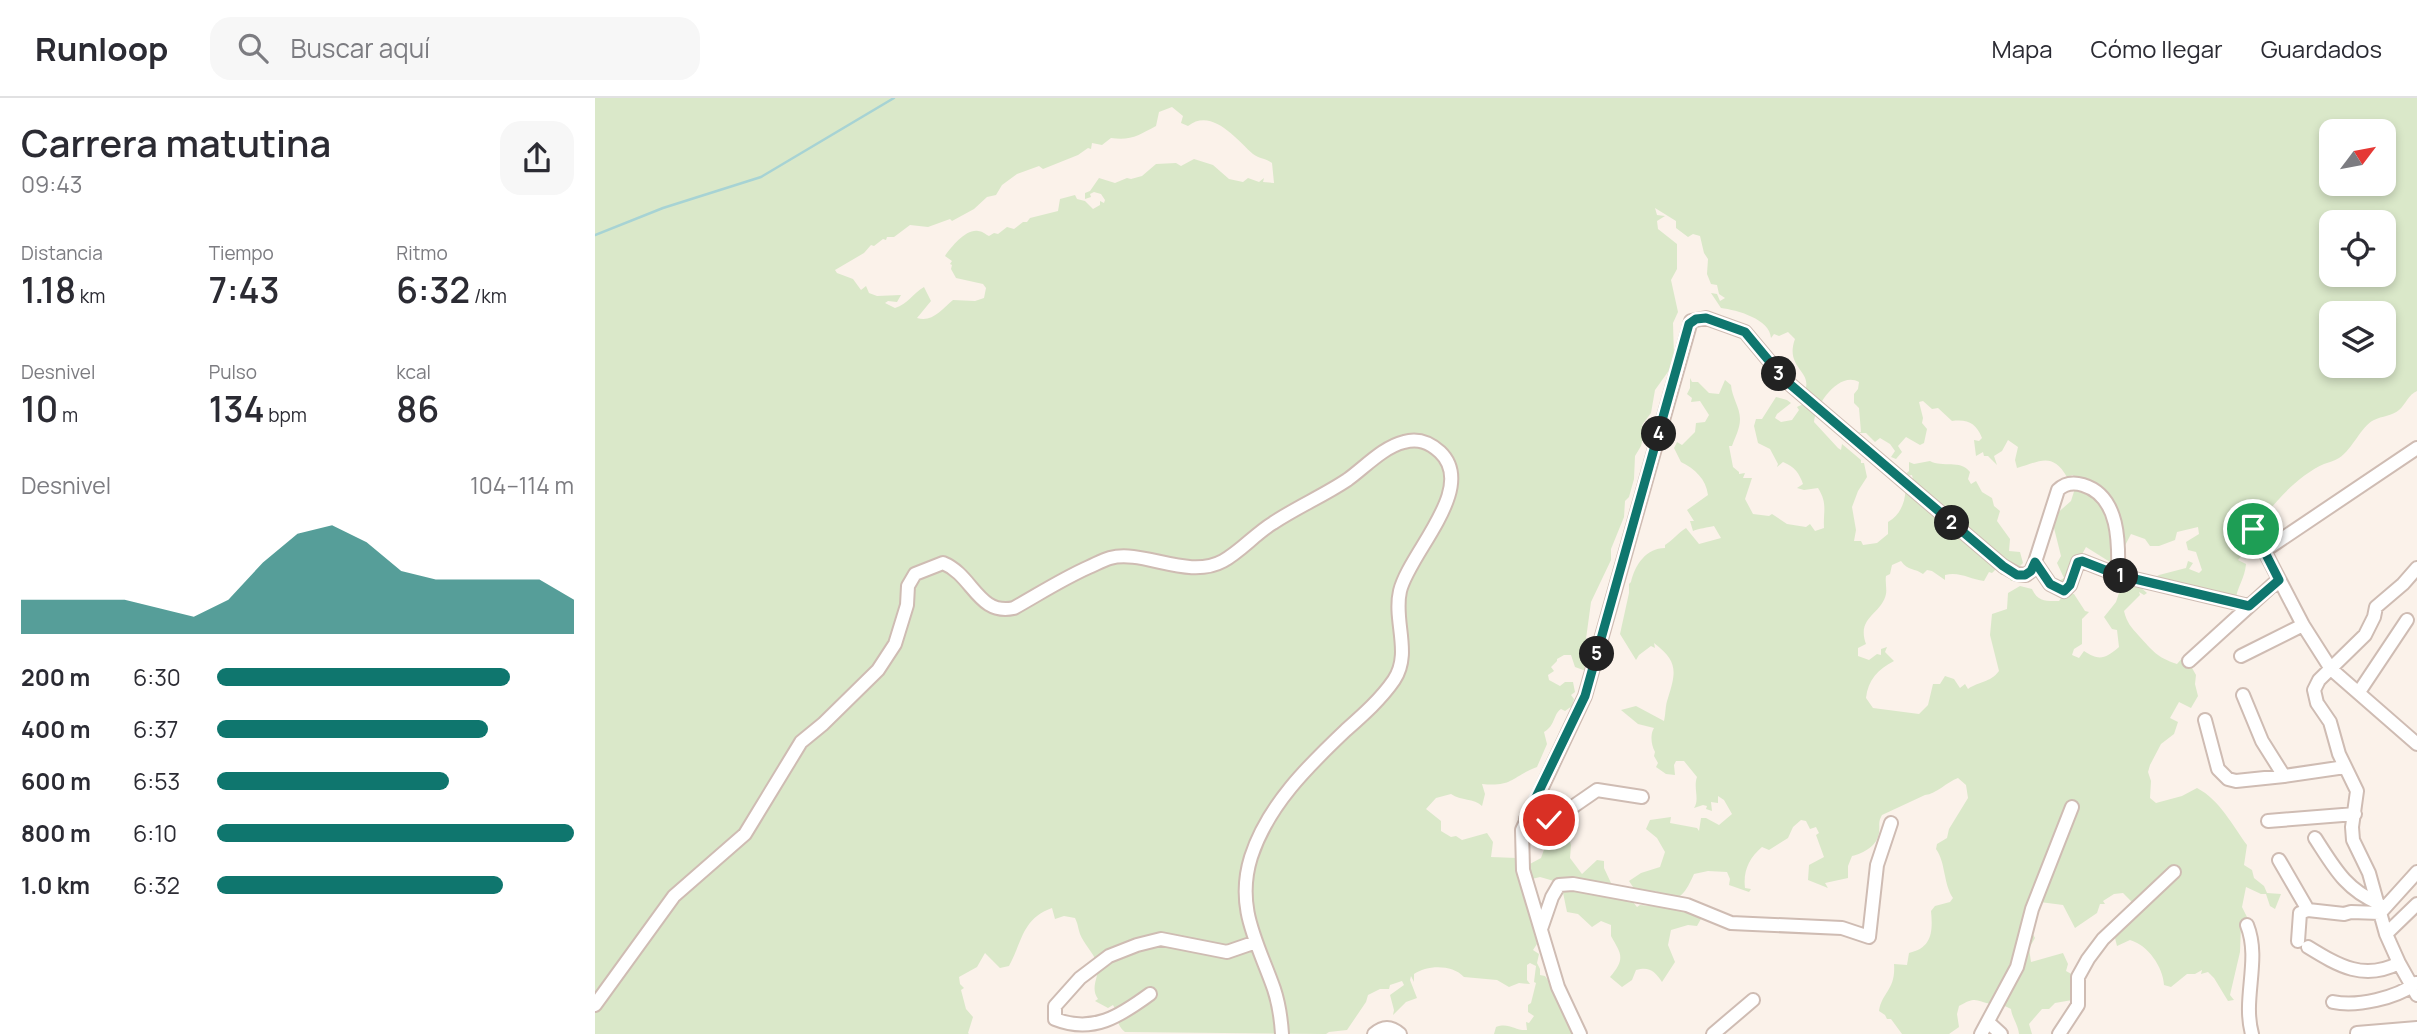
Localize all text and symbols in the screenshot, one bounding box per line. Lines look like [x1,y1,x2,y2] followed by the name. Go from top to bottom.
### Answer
[210,17,700,80] search box
[35,26,168,71] text: Runloop
[234,29,272,67] icon: search
[290,30,430,66] text: Buscar aquí
[1992,32,2053,65] text: Mapa
[2091,32,2223,65] text: Cómo llegar
[2261,32,2382,65] text: Guardados
[21,116,331,168] text: Carrera matutina
[2319,119,2396,196] north arrow
[2319,119,2396,378] map controls
[500,121,574,195] button: share
[21,168,82,200] text: 09:43
[2319,210,2396,287] button: locate
[21,240,103,266] text: Distancia
[209,240,274,266] text: Tiempo
[396,240,448,266] text: Ritmo
[21,266,76,314] text: 1.18
[209,266,280,314] text: 7:43
[396,266,470,314] text: 6:32
[76,283,105,309] text: km
[470,283,507,309] text: /km
[2319,301,2396,378] button: layers
[1761,356,1797,392] pin: 3
[21,359,95,385] text: Desnivel
[209,359,257,385] text: Pulso
[396,359,431,385] text: kcal
[1773,360,1784,386] text: 3
[21,385,58,433] text: 10
[209,385,265,433] text: 134
[396,385,439,433] text: 86
[58,402,78,428] text: m
[265,402,307,428] text: bpm
[1641,416,1677,452] pin: 4
[1653,420,1664,446] text: 4
[21,469,111,501] text: Desnivel
[470,469,574,501] text: 104–114 m
[2223,499,2283,559] pin
[1935,506,1969,540] pin: 2
[1946,509,1957,535] text: 2
[2234,510,2272,548] icon: arrive
[2103,559,2139,594] pin: 1
[2116,562,2125,588] text: 1
[1579,636,1615,672] pin: 5
[1591,640,1602,666] text: 5
[21,661,90,693] text: 200 m
[133,661,181,693] text: 6:30
[21,713,91,745] text: 400 m
[133,713,178,745] text: 6:37
[21,765,91,797] text: 600 m
[133,765,180,797] text: 6:53
[1519,790,1579,850] pin
[1530,801,1568,839] icon: check
[21,817,91,849] text: 800 m
[133,817,177,849] text: 6:10
[21,869,90,901] text: 1.0 km
[133,869,180,901] text: 6:32

